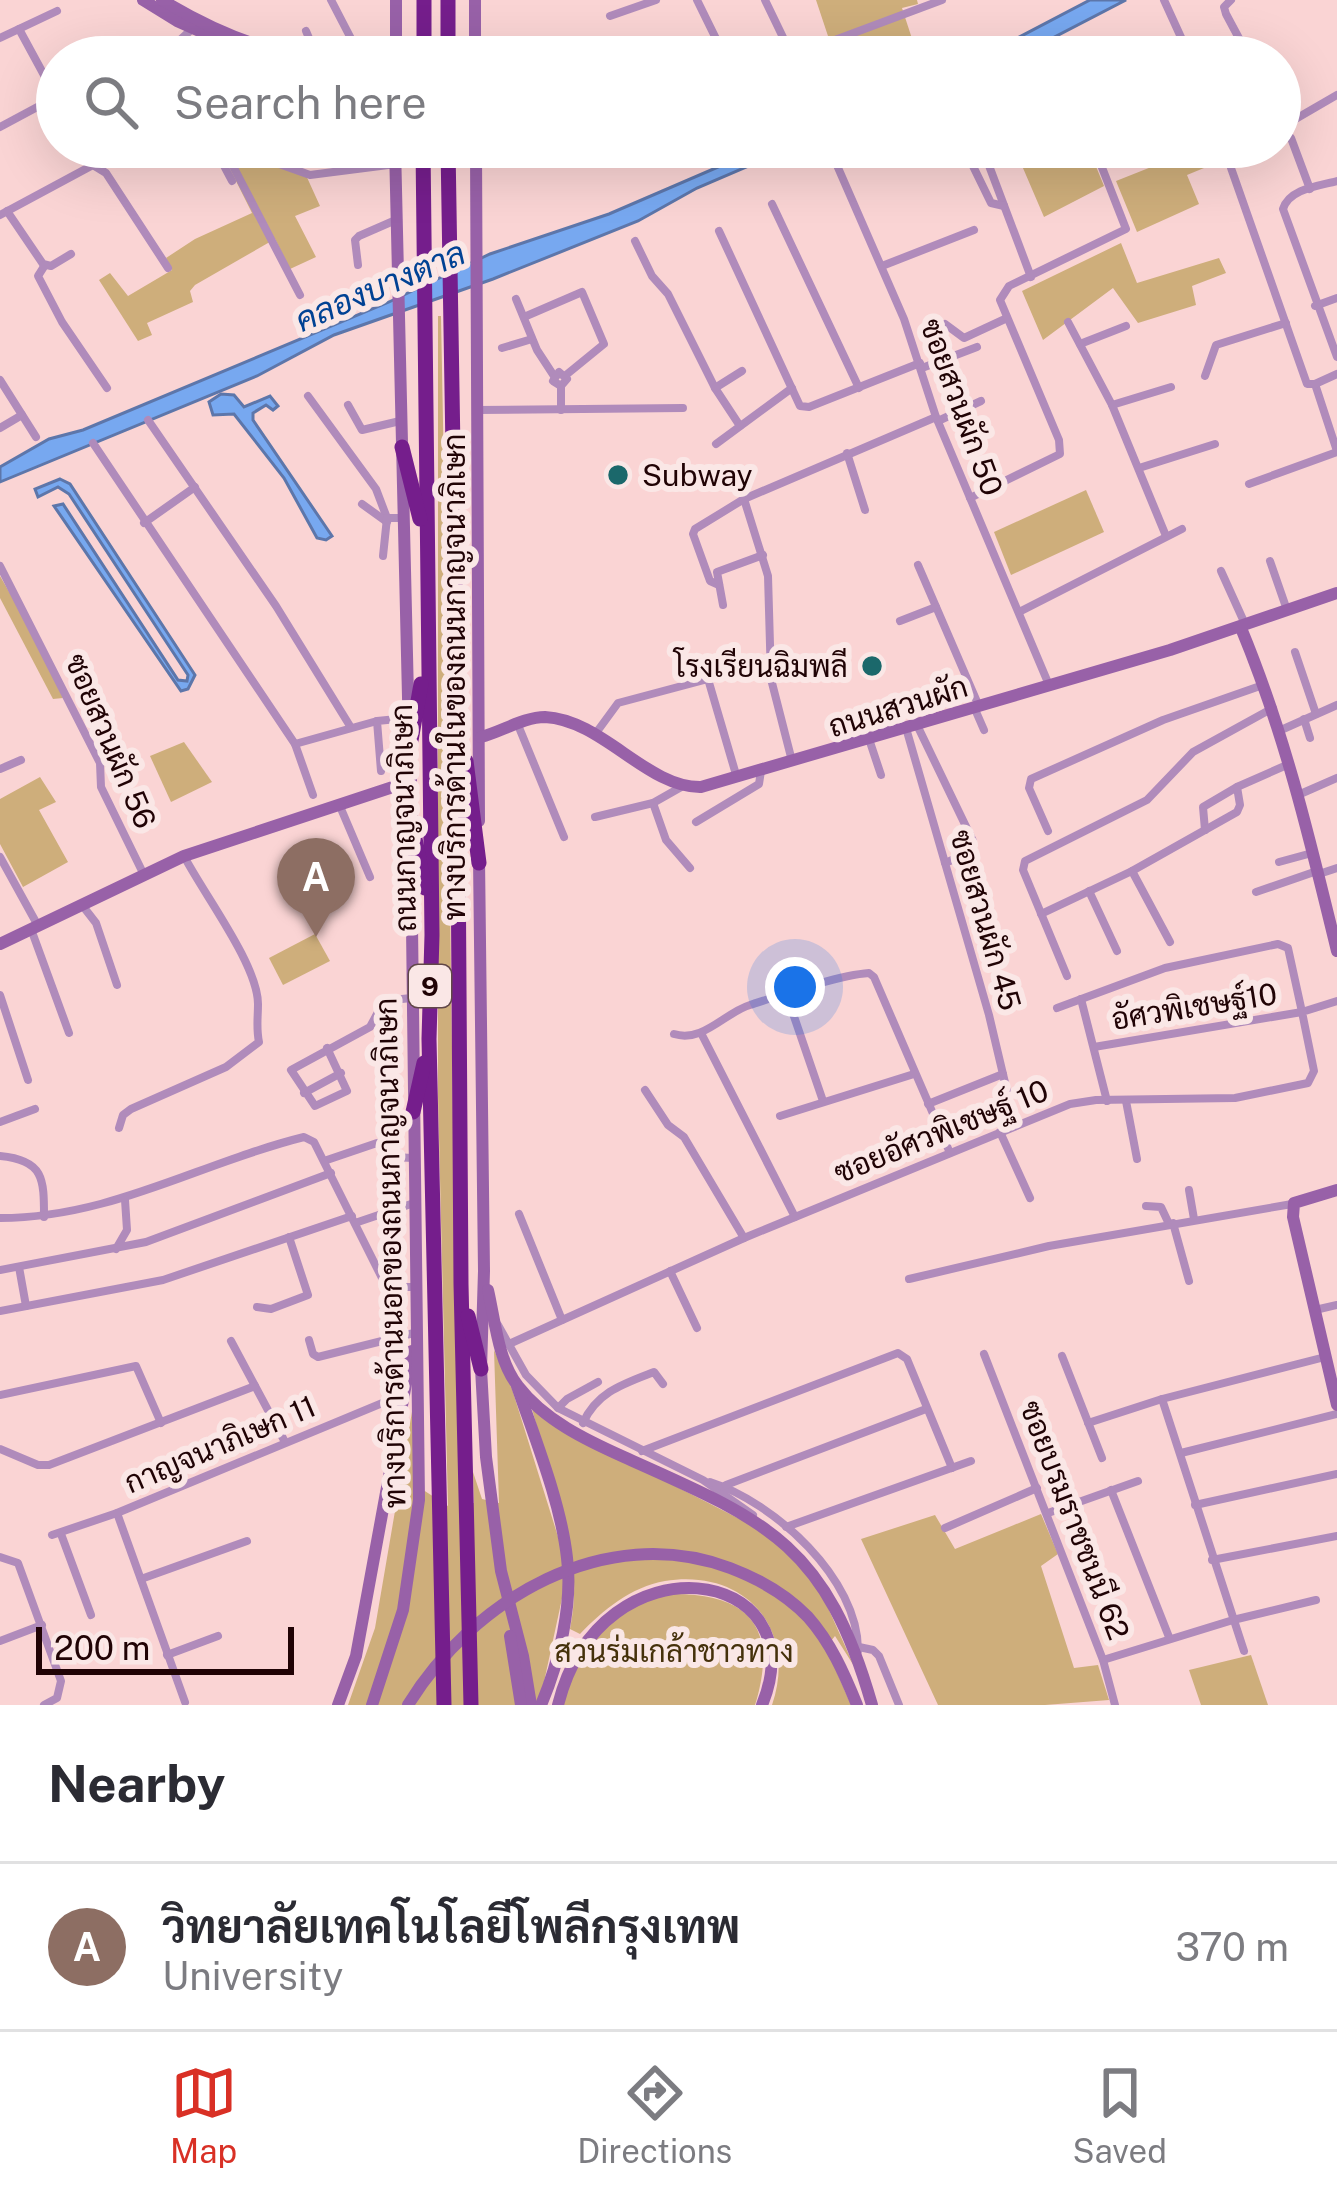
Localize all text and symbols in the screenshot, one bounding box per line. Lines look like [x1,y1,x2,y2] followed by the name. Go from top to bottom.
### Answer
[36,36,1301,168] search box
[78,69,144,135] icon: search
[174,76,427,129] text: Search here
[289,233,471,339] water label: คลองบางตาล
[913,313,1011,501] street label: ซอยสวนผัก 50
[434,433,473,921] street label: ทางบริการด้านในของถนนกาญจนาภิเษก
[642,457,753,493] place label: Subway
[605,462,631,488] marker: Subway
[672,647,848,684] place label: โรงเรียนฉิมพลี
[58,648,164,834] street label: ซอยสวนผัก 56
[859,653,885,679] marker: โรงเรียนฉิมพลี
[824,668,972,744] street label: ถนนสวนผัก
[383,704,424,932] street label: ถนนกาญจนาภิเษก
[943,826,1029,1014] street label: ซอยสวนผัก 45
[277,838,355,937] pin: A
[765,957,825,1017] your location
[409,965,451,1007] road number: 9
[1108,974,1280,1040] street label: อัศวพิเชษฐ์10
[366,997,413,1509] street label: ทางบริการด้านนอกของถนนกาญจนาภิเษก
[828,1071,1054,1193] street label: ซอยอัศวพิเชษฐ์ 10
[119,1388,321,1501] street label: กาญจนาภิเษก 11
[1013,1395,1137,1645] street label: ซอยบรมราชชนนี 62
[36,1621,294,1674] scale bar
[54,1629,150,1667] text: 200 m
[554,1631,794,1669] park label: สวนร่มเกล้าชาวทาง
[48,1754,225,1813] text: Nearby
[162,1900,740,1953] text: วิทยาลัยเทคโนโลยีโพลีกรุงเทพ
[73,1924,101,1970] text: A
[1175,1924,1289,1970] text: 370 m
[162,1953,343,1999] text: University
[170,2060,237,2170] tab: Map
[577,2060,732,2170] tab: Directions
[1073,2060,1167,2170] tab: Saved

